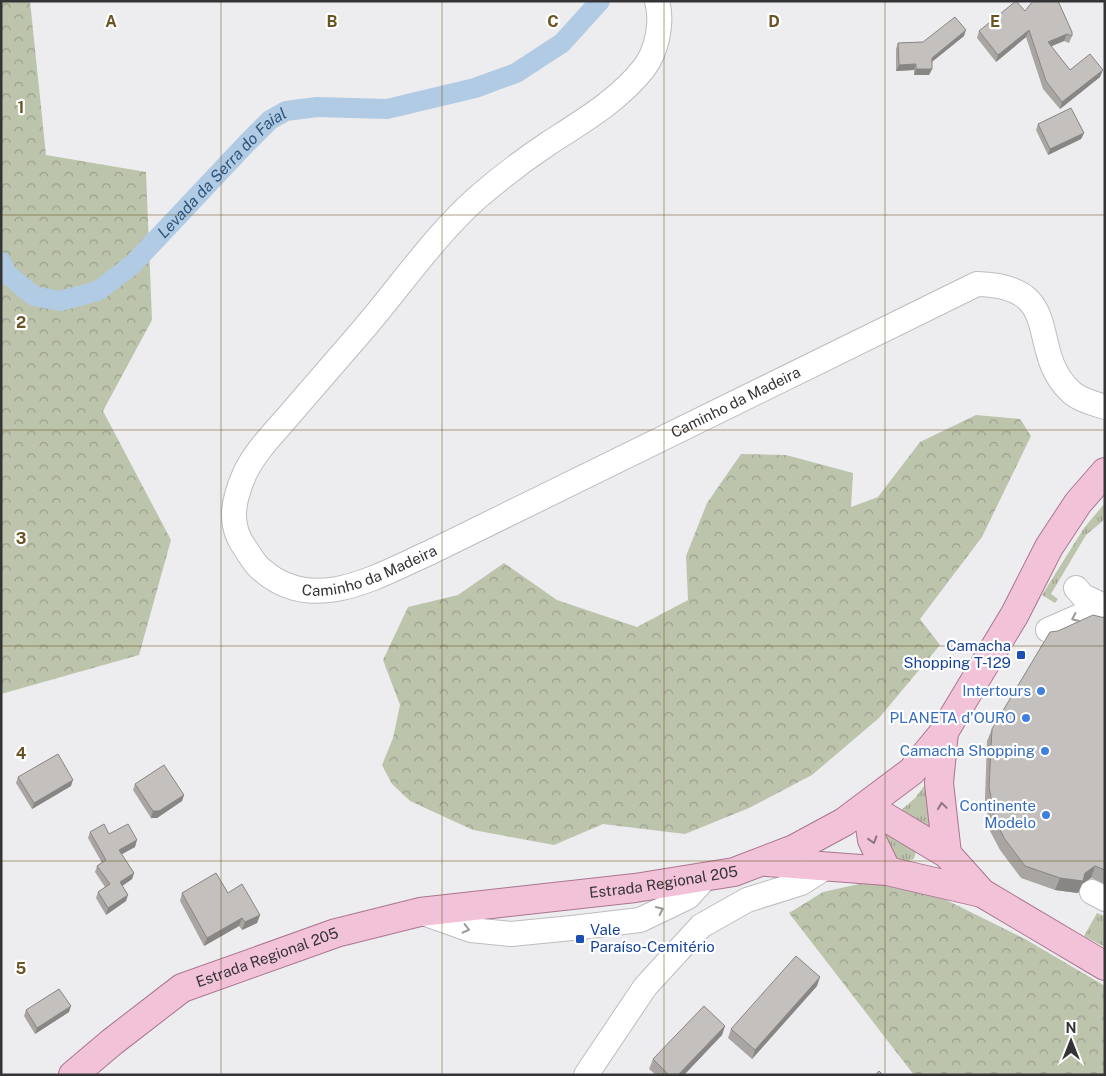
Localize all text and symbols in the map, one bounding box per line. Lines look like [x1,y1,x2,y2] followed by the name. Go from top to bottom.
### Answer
[105,12,117,31] text: A
[327,12,338,31] text: B
[547,12,559,31] text: C
[768,12,780,31] text: D
[990,12,1000,31] text: E
[18,98,24,117] text: 1
[154,104,290,242] water label: Levada da Serra do Faial
[16,313,26,332] text: 2
[668,363,803,441] street label: Caminho da Madeira
[16,529,26,548] text: 3
[301,541,439,599] street label: Caminho da Madeira
[1071,612,1080,623] one-way arrow
[904,637,1011,671] place label: Camacha Shopping T-129
[1015,649,1027,661] marker: Camacha Shopping T-129
[962,682,1031,699] place label: Intertours
[1035,685,1047,697] marker: Intertours
[890,709,1016,726] place label: PLANETA d'OURO
[1020,712,1032,724] marker: PLANETA d'OURO
[900,742,1035,759] place label: Camacha Shopping
[16,744,27,763] text: 4
[1039,745,1051,757] marker: Camacha Shopping
[960,797,1036,831] place label: Continente Modelo
[937,801,948,809] one-way arrow
[1040,809,1052,821] marker: Continente Modelo
[868,835,878,843] one-way arrow
[588,863,739,901] street label: Estrada Regional 205
[655,906,664,917] one-way arrow
[590,921,715,955] place label: Vale Paraíso-Cemitério
[461,923,469,933] one-way arrow
[194,924,341,990] street label: Estrada Regional 205
[574,933,586,945] marker: Vale Paraíso-Cemitério
[16,959,27,978] text: 5
[1046,1016,1096,1066] north arrow
[1066,1020,1076,1036] text: N

